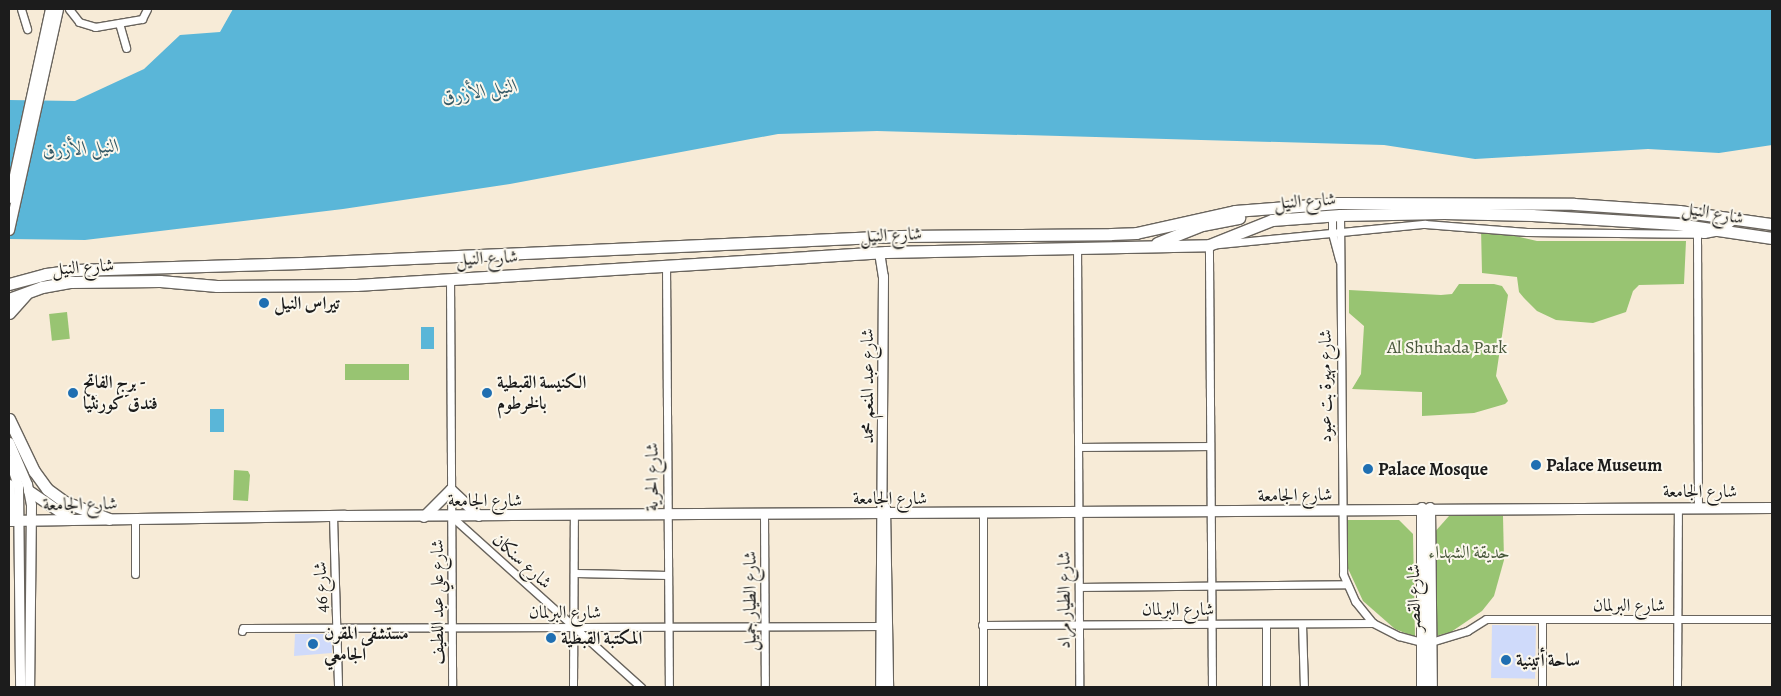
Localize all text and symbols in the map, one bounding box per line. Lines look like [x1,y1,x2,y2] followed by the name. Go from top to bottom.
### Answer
[440,75,520,109] water label: النيل الأزرق
[42,135,120,163] water label: النيل الأزرق
[1273,188,1337,214] street label: شارع النيل
[1680,197,1746,229] street label: شارع النيل
[859,223,923,247] street label: شارع النيل
[455,246,519,270] street label: شارع النيل
[51,254,115,280] street label: شارع النيل
[274,292,340,314] place label: تيراس النيل
[258,297,270,309] marker: تيراس النيل
[856,328,878,444] street label: شارع عبد المنعم محمد
[1314,329,1336,443] street label: شارع مهيرة بت عبود
[1387,336,1507,358] park label: Al Shuhada Park
[83,372,158,414] place label: برج الفاتح - فندق كورنثيا
[497,372,586,414] place label: الكنيسة القبطية بالخرطوم
[67,387,79,399] marker: برج الفاتح - فندق كورنثيا
[481,387,493,399] marker: الكنيسة القبطية بالخرطوم
[641,443,663,511] street label: شارع الحرية
[1546,454,1662,476] place label: Palace Museum
[1378,458,1488,480] place label: Palace Mosque
[1530,459,1542,471] marker: Palace Museum
[1362,463,1374,475] marker: Palace Mosque
[1663,480,1737,502] street label: شارع الجامعة
[1258,484,1332,506] street label: شارع الجامعة
[853,487,927,509] street label: شارع الجامعة
[448,489,522,511] street label: شارع الجامعة
[43,493,117,515] street label: شارع الجامعة
[488,529,556,593] street label: شارع سنكان
[426,539,448,665] street label: شارع علي عبد اللطيف
[1428,541,1510,563] park label: حديقة الشهداء
[739,551,761,651] street label: شارع الطيار جميل
[1053,551,1075,649] street label: شارع الطيار مراد
[309,561,333,613] street label: شارع 46
[1403,564,1425,632] street label: شارع القصر
[1593,594,1665,616] street label: شارع البرلمان
[1142,598,1214,620] street label: شارع البرلمان
[529,601,601,623] street label: شارع البرلمان
[324,623,409,666] place label: مستشفى المقرن الجامعي
[561,627,642,649] place label: المكتبة القبطية
[545,632,557,644] marker: المكتبة القبطية
[306,637,320,651] marker: مستشفى المقرن الجامعي
[1516,649,1580,671] place label: ساحة أتينية
[1500,654,1512,666] marker: ساحة أتينية

